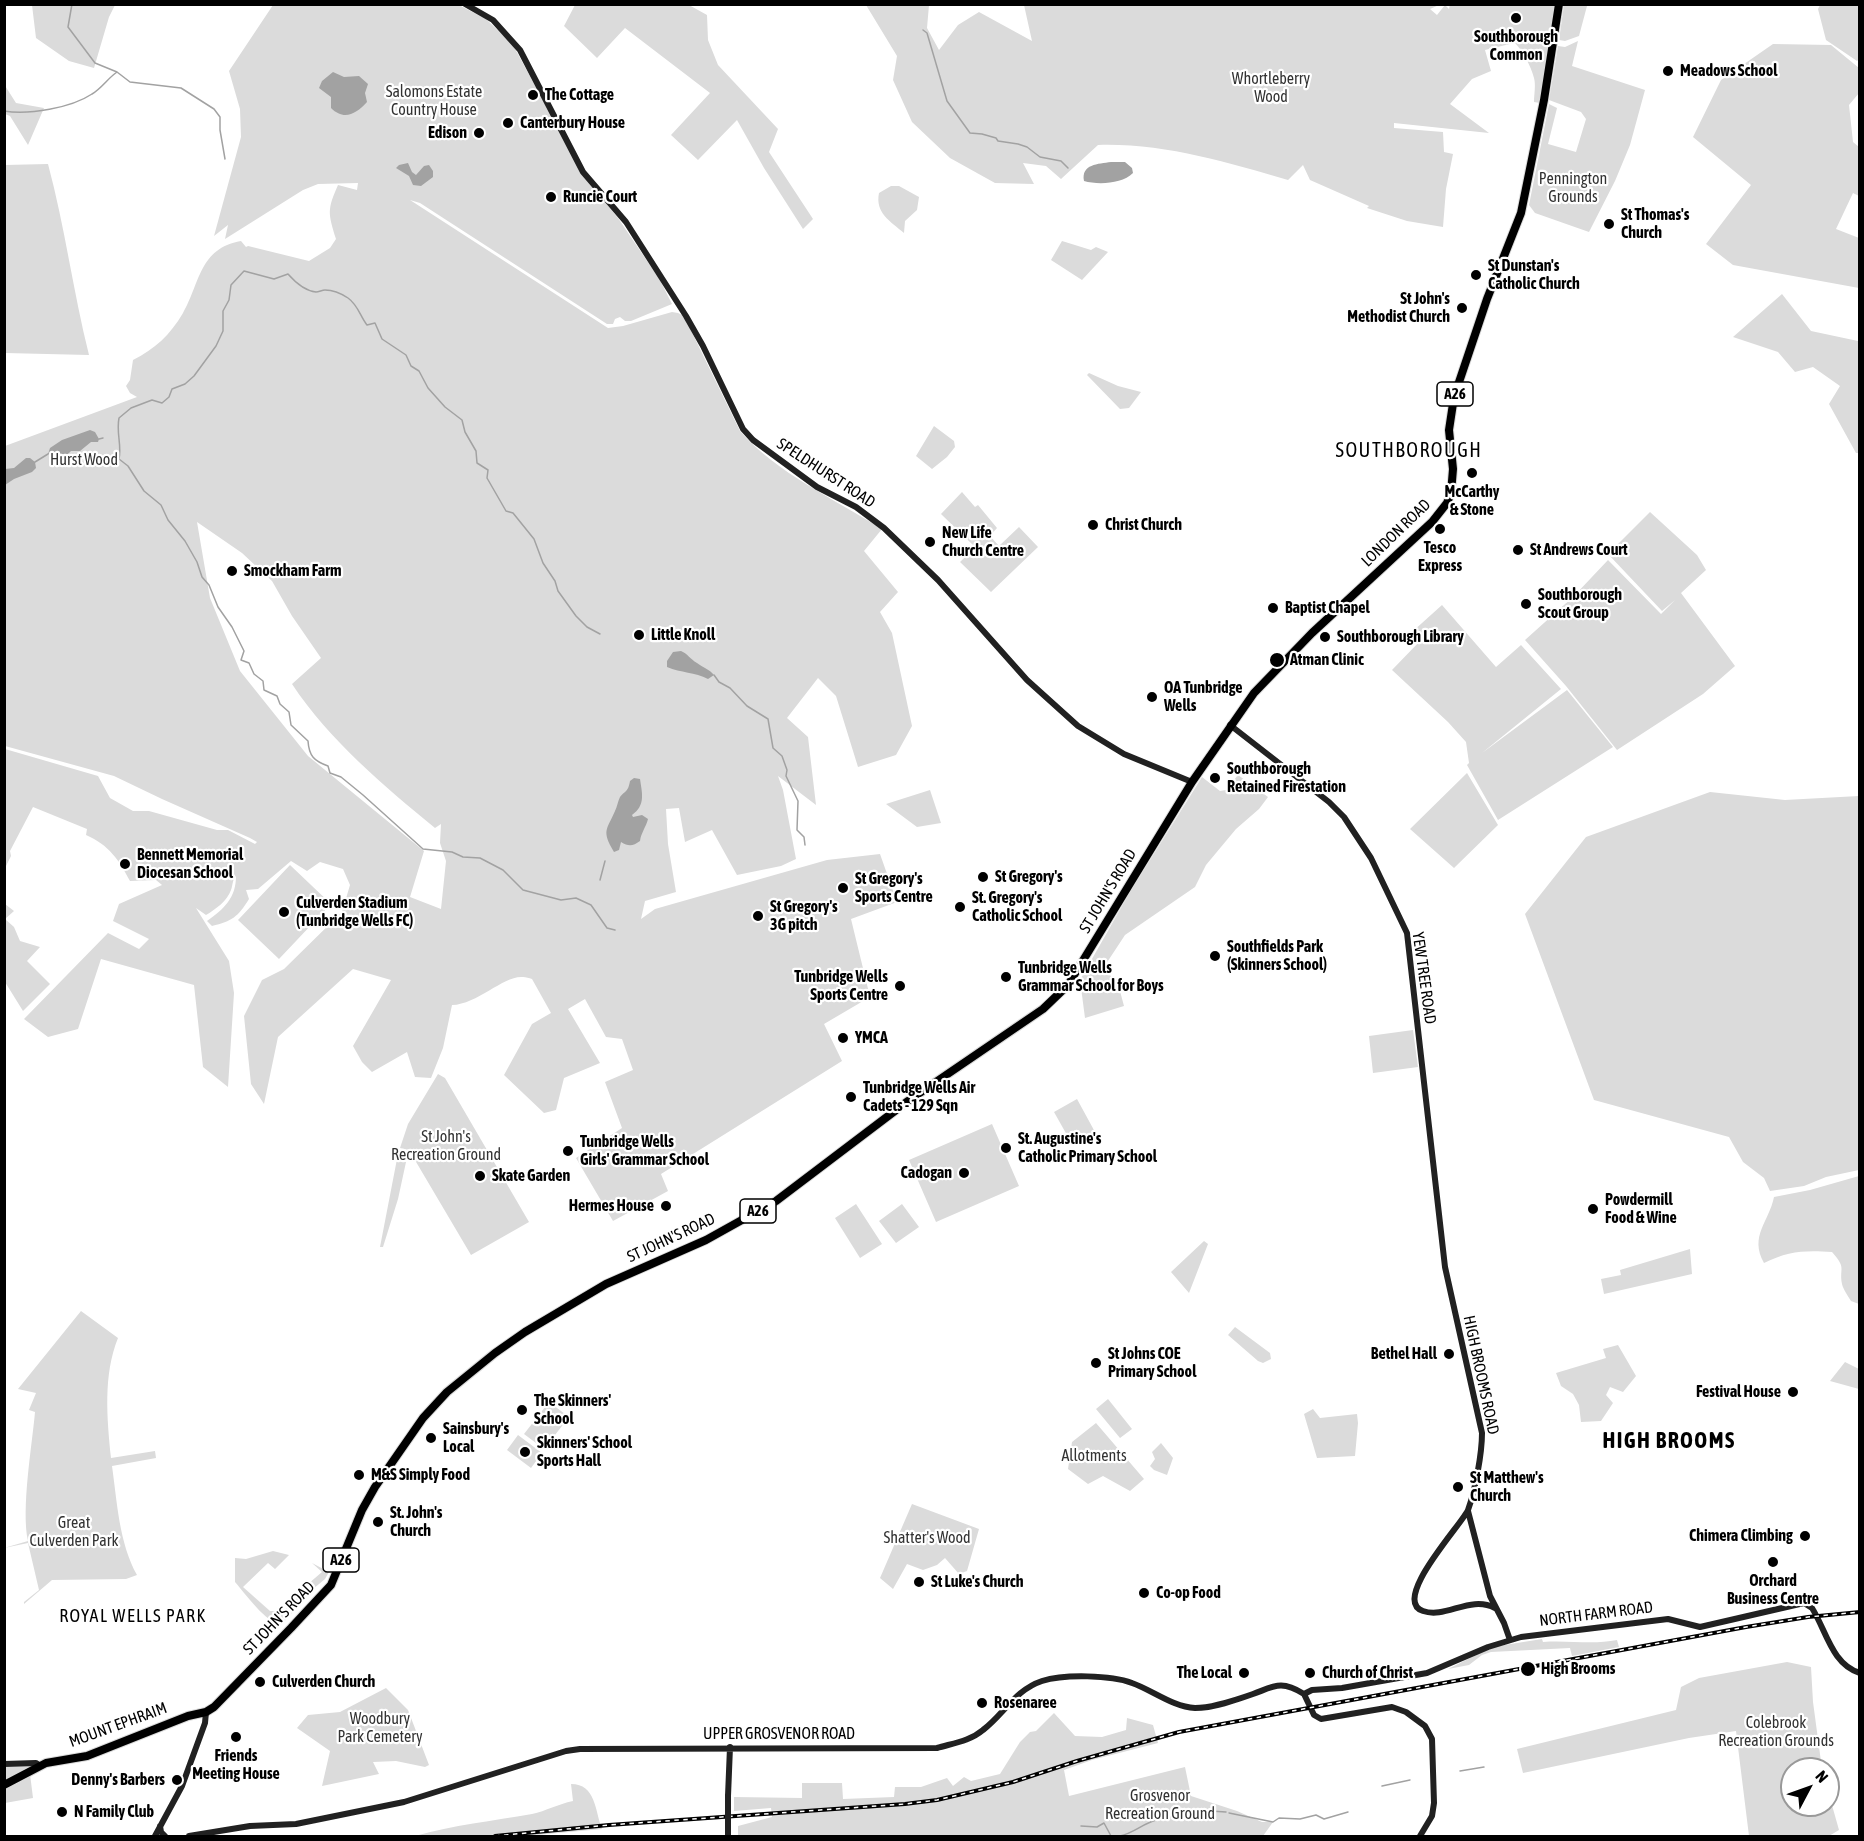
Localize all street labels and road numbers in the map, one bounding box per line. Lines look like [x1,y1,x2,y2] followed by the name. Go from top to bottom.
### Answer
[1437,382,1473,406] road number: A26
[773,434,879,512] street label: SPELDHURST ROAD
[1357,495,1435,571] street label: LONDON ROAD
[1075,845,1141,937] street label: ST JOHN'S ROAD
[1408,931,1440,1025] street label: YEW TREE ROAD
[740,1199,776,1223] road number: A26
[624,1209,718,1267] street label: ST JOHN'S ROAD
[1459,1314,1503,1436] street label: HIGH BROOMS ROAD
[323,1548,359,1572] road number: A26
[239,1577,319,1659] street label: ST JOHN'S ROAD
[1538,1598,1654,1630] street label: NORTH FARM ROAD
[66,1698,170,1752] street label: MOUNT EPHRAIM
[703,1724,855,1744] street label: UPPER GROSVENOR ROAD

